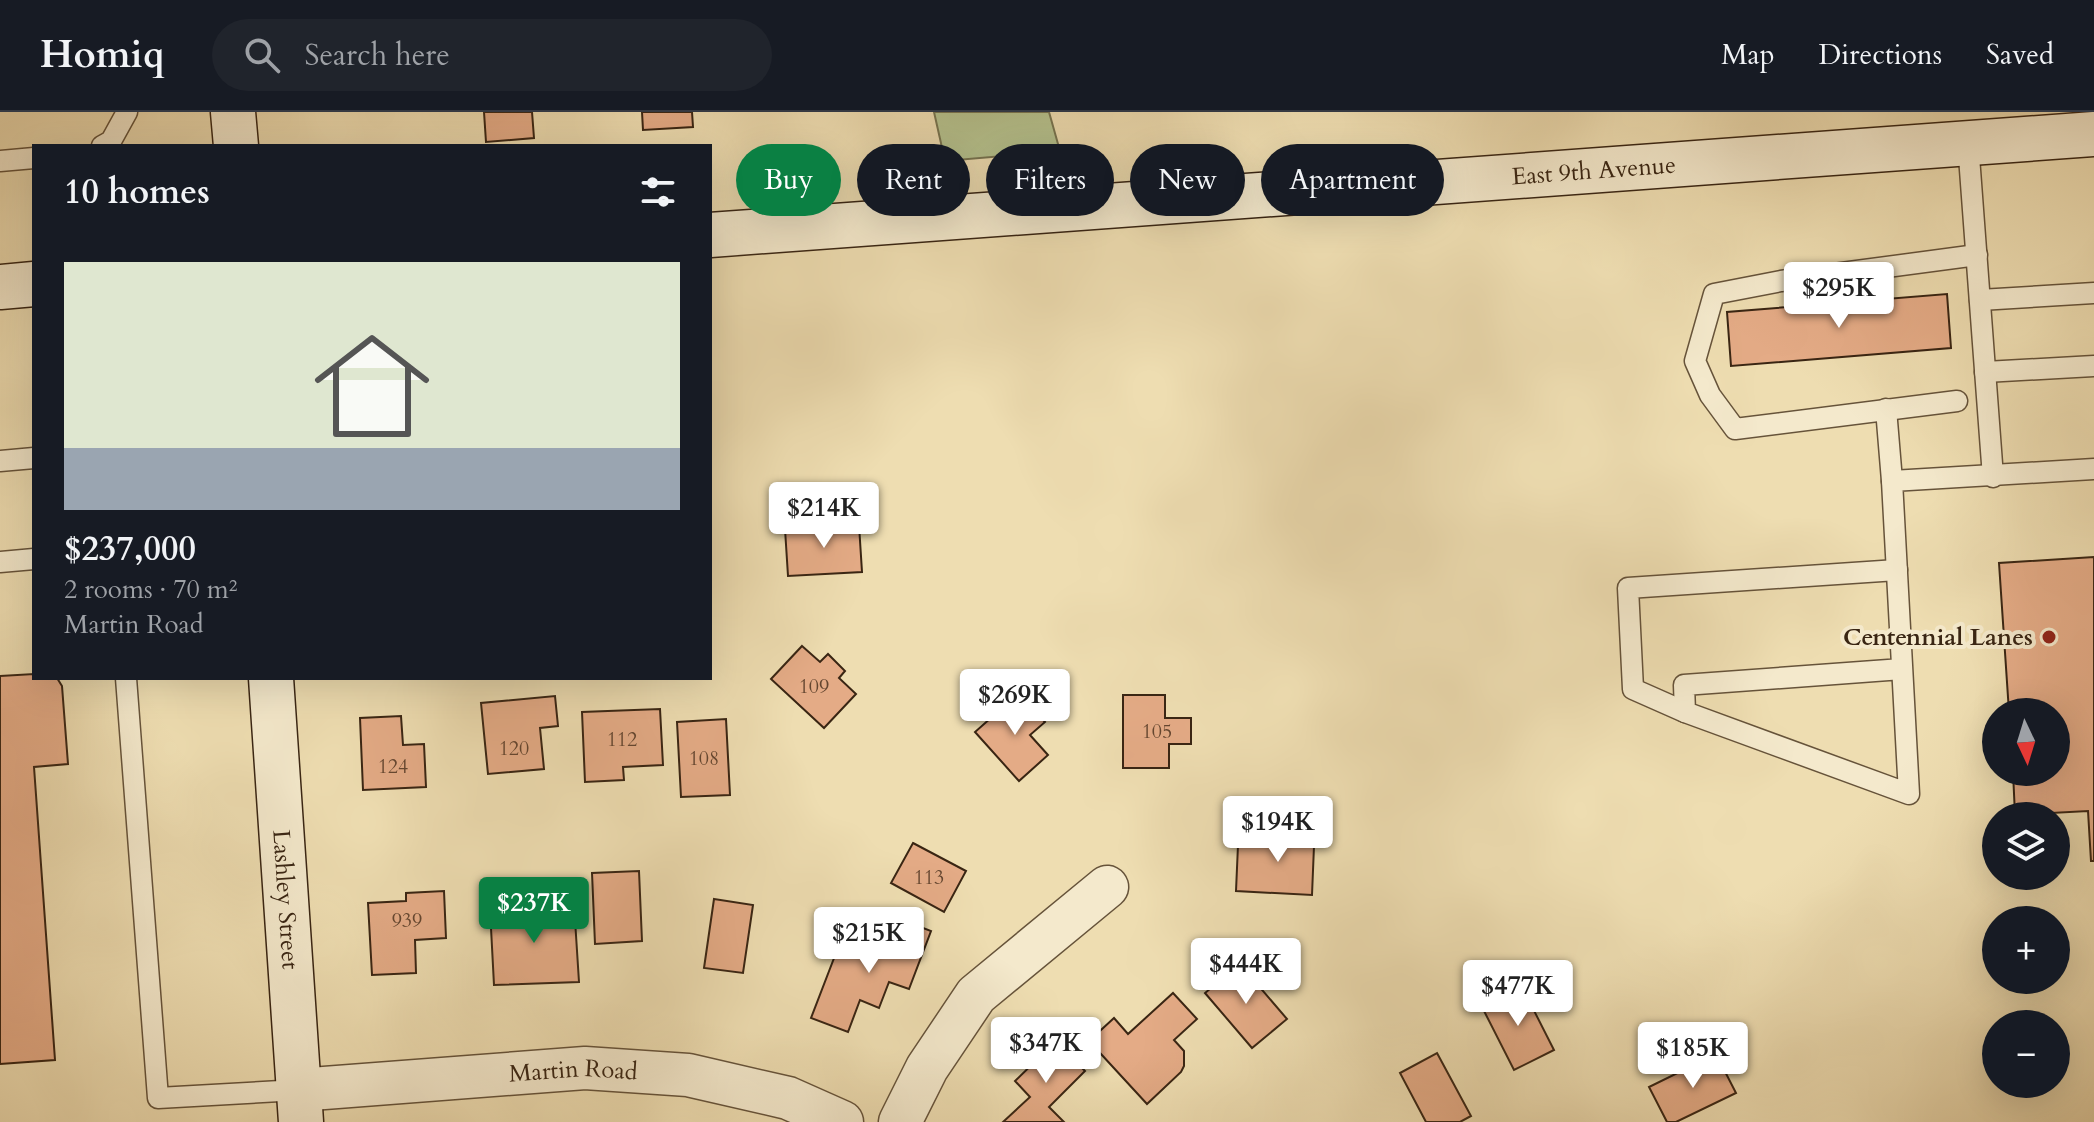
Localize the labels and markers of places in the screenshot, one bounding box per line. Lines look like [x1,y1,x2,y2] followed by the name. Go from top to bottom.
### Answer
[1783,262,1895,330] pin: $295K
[768,482,880,550] pin: $214K
[1843,621,2033,654] place label: Centennial Lanes
[2040,628,2058,646] marker: Centennial Lanes
[959,669,1071,737] pin: $269K
[1222,796,1334,864] pin: $194K
[478,877,590,945] pin: $237K
[813,907,925,975] pin: $215K
[1190,938,1302,1006] pin: $444K
[1462,960,1574,1028] pin: $477K
[990,1017,1102,1085] pin: $347K
[1637,1022,1749,1090] pin: $185K

